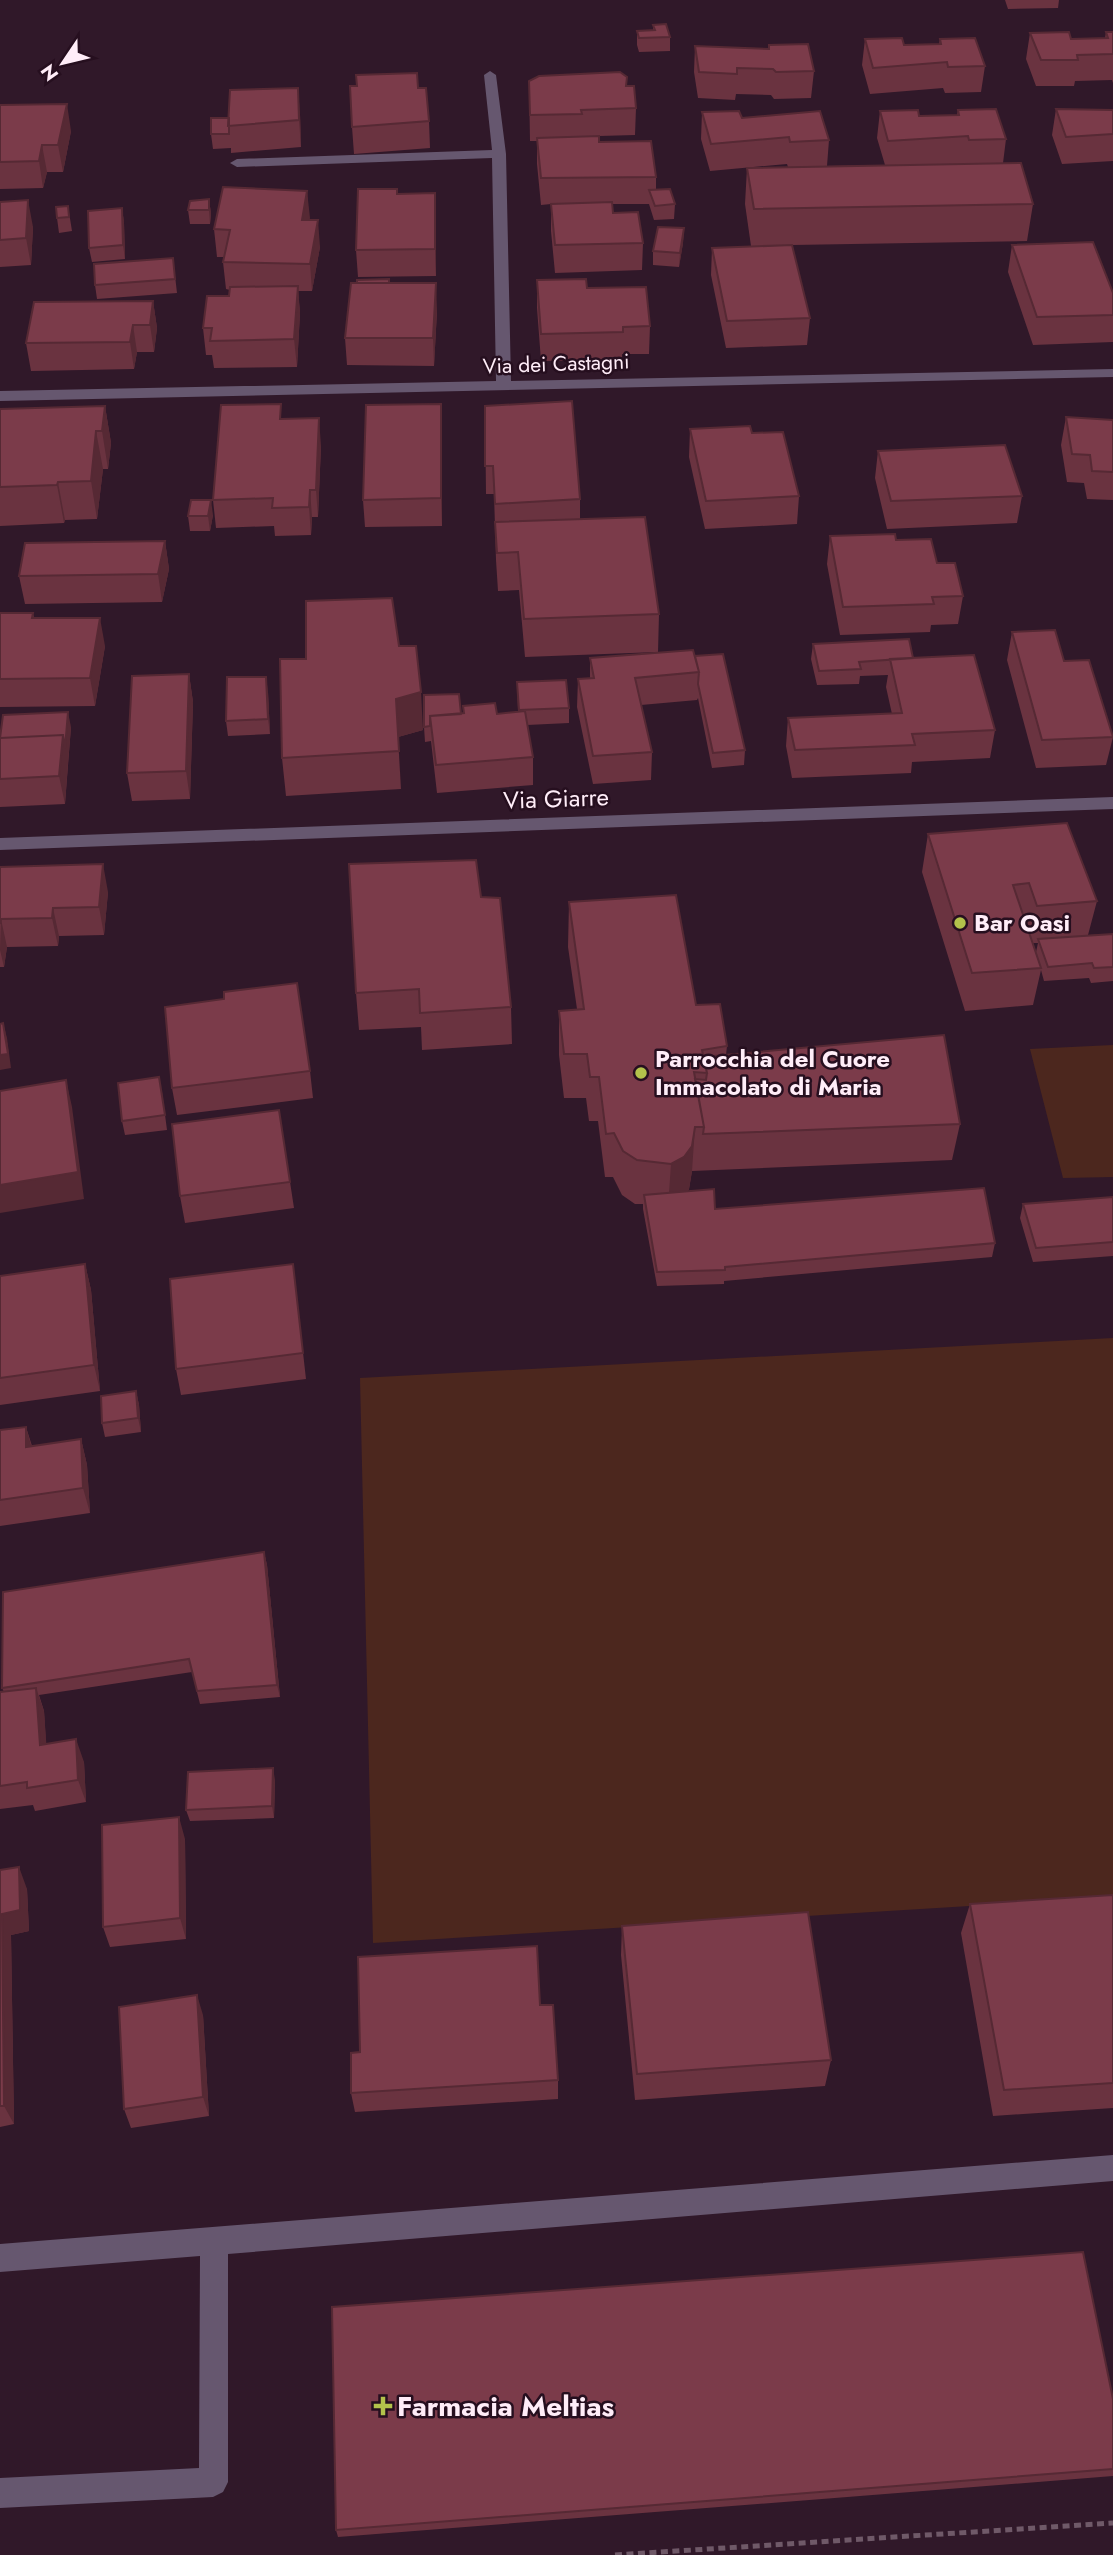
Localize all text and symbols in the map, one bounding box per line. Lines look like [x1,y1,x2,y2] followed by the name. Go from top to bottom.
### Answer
[28,28,98,98] north arrow
[34,59,65,86] text: N
[482,346,630,382] street label: Via dei Castagni
[503,779,609,818] street label: Via Giarre
[974,905,1070,940] place label: Bar Oasi
[952,915,968,931] marker: Bar Oasi
[655,1041,890,1104] place label: Parrocchia del Cuore Immacolato di Maria
[633,1065,649,1081] marker: Parrocchia del Cuore Immacolato di Maria
[397,2386,615,2427] place label: Farmacia Meltias
[375,2398,391,2414] marker: Farmacia Meltias

